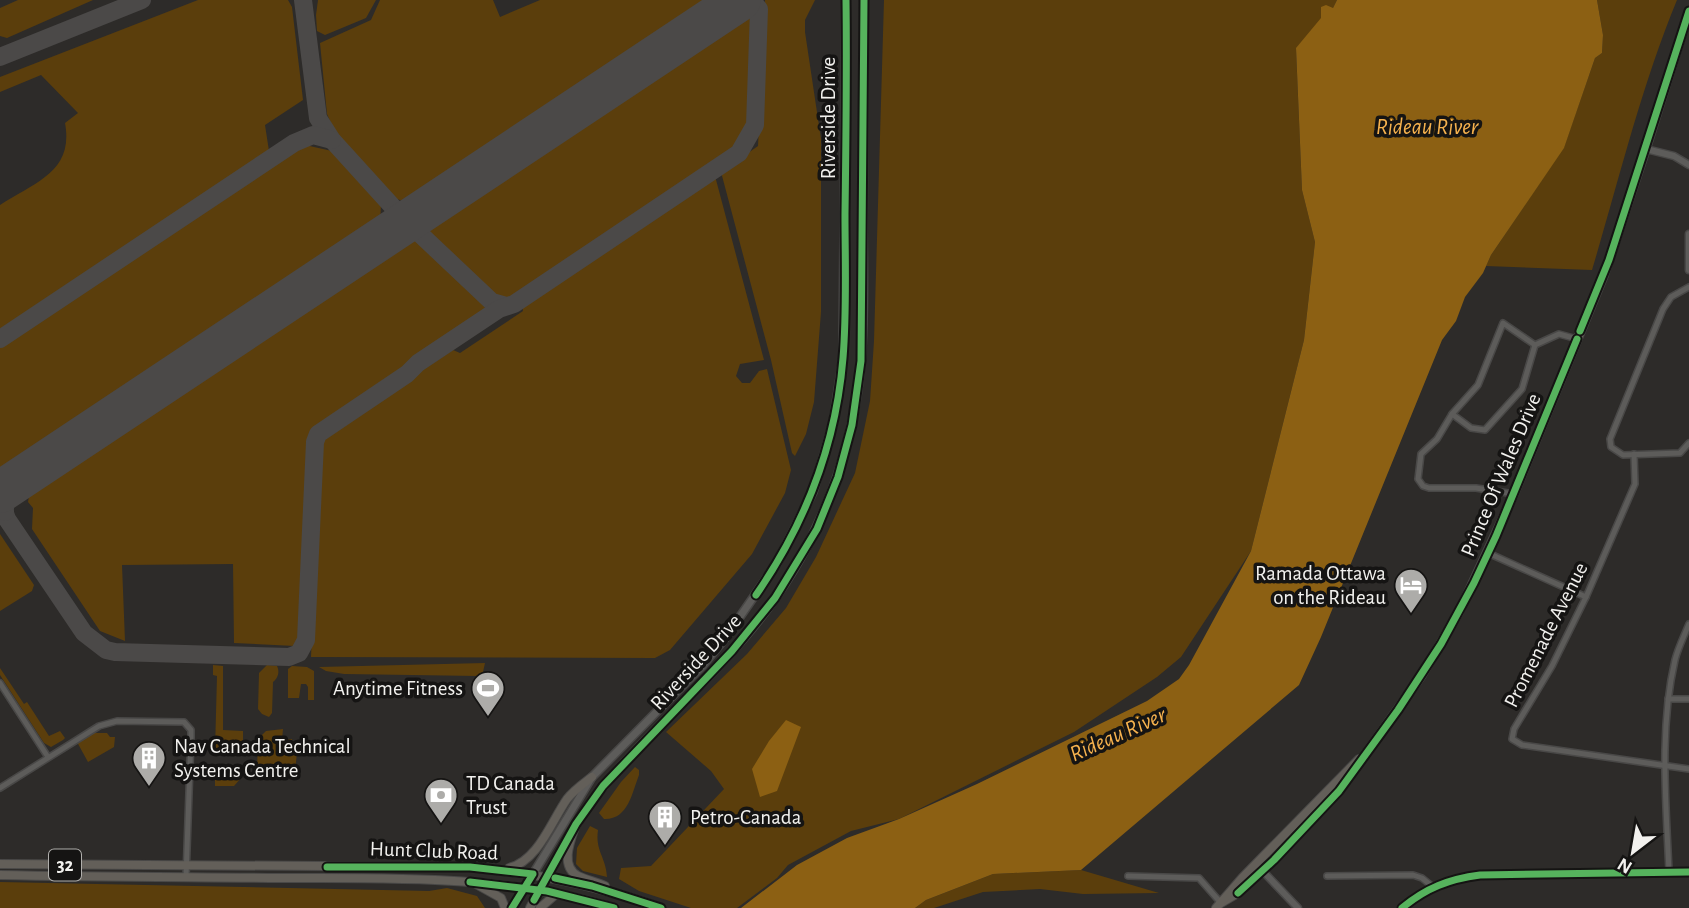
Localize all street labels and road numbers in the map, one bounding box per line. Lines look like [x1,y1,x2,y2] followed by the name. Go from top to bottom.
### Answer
[818,57,839,179] street label: Riverside Drive
[1457,390,1545,560] street label: Prince Of Wales Drive
[1500,559,1592,711] street label: Promenade Avenue
[647,610,745,714] street label: Riverside Drive
[369,838,499,864] street label: Hunt Club Road
[49,850,81,880] road number: 32

